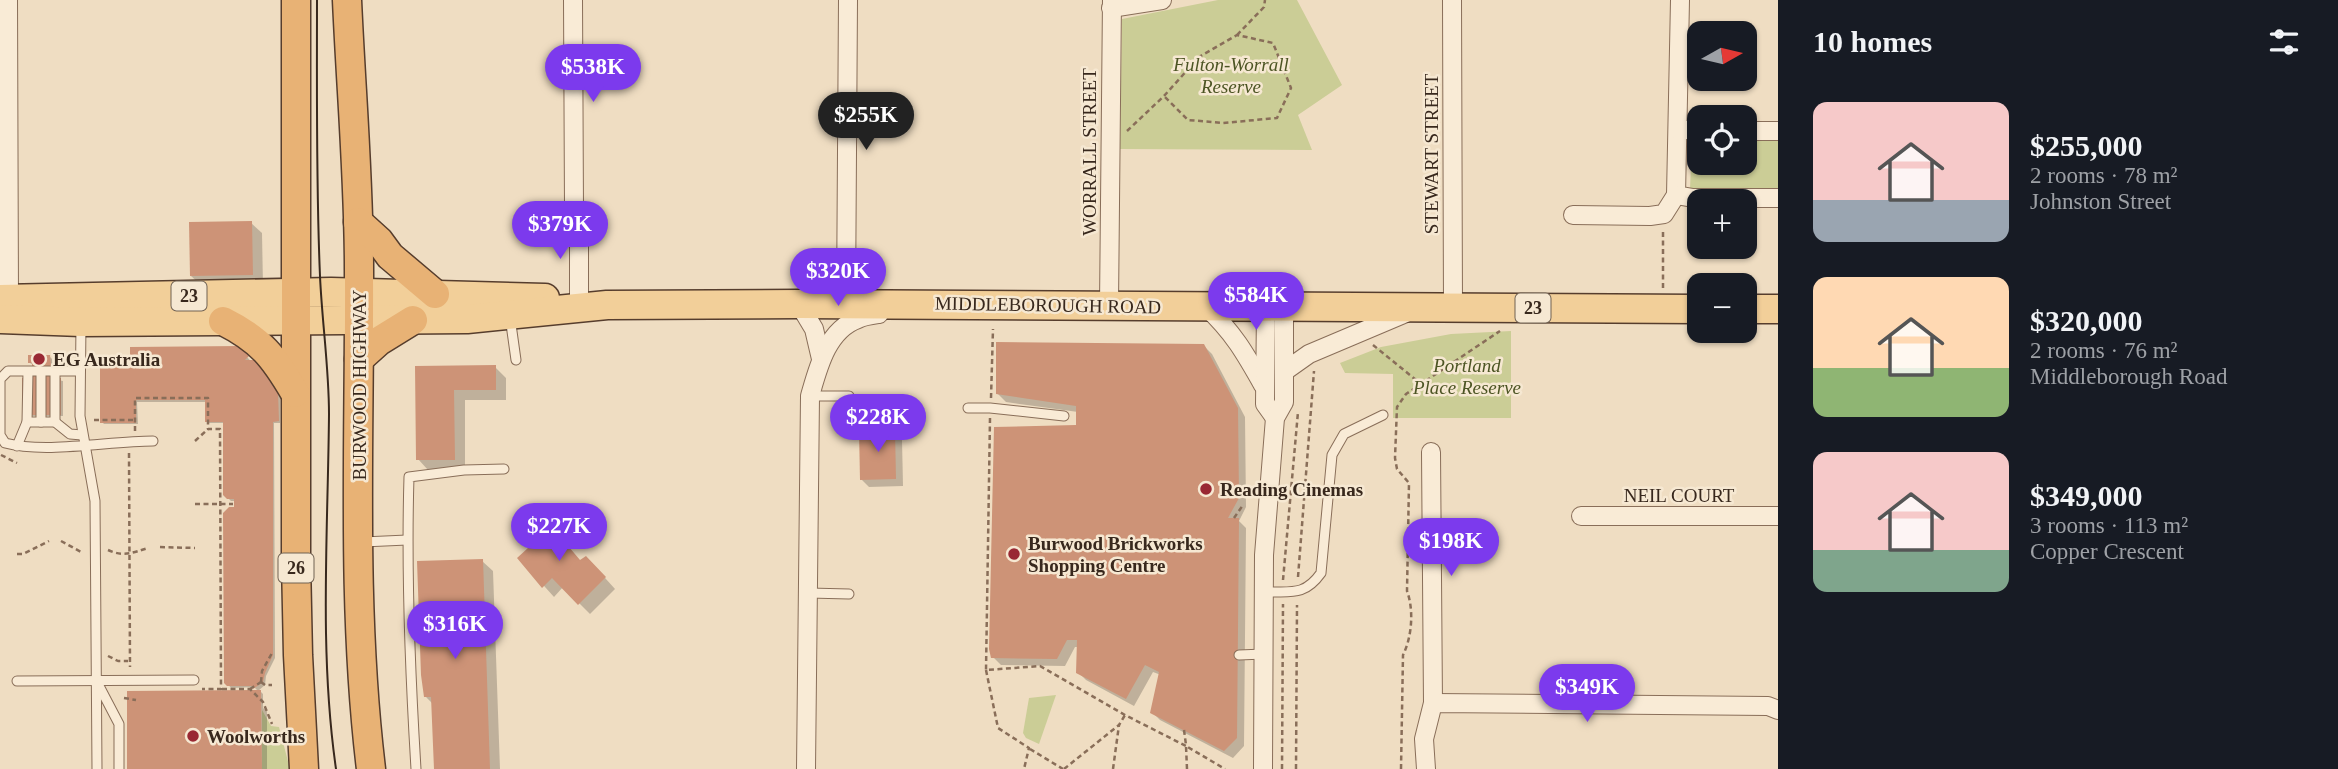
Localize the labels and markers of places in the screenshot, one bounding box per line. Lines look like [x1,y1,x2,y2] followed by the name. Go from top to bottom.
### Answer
[544,44,642,104] pin: $538K
[817,92,915,152] pin: $255K
[511,202,609,261] pin: $379K
[789,248,887,308] pin: $320K
[1207,272,1305,332] pin: $584K
[53,349,161,370] place label: EG Australia
[31,351,47,367] marker: EG Australia
[829,394,927,454] pin: $228K
[1220,479,1363,500] place label: Reading Cinemas
[1198,481,1214,497] marker: Reading Cinemas
[510,504,608,563] pin: $227K
[1402,518,1500,578] pin: $198K
[1028,533,1203,576] place label: Burwood Brickworks Shopping Centre
[1006,546,1022,562] marker: Burwood Brickworks Shopping Centre
[406,602,504,661] pin: $316K
[1538,664,1636,724] pin: $349K
[207,726,305,747] place label: Woolworths
[185,728,201,744] marker: Woolworths

